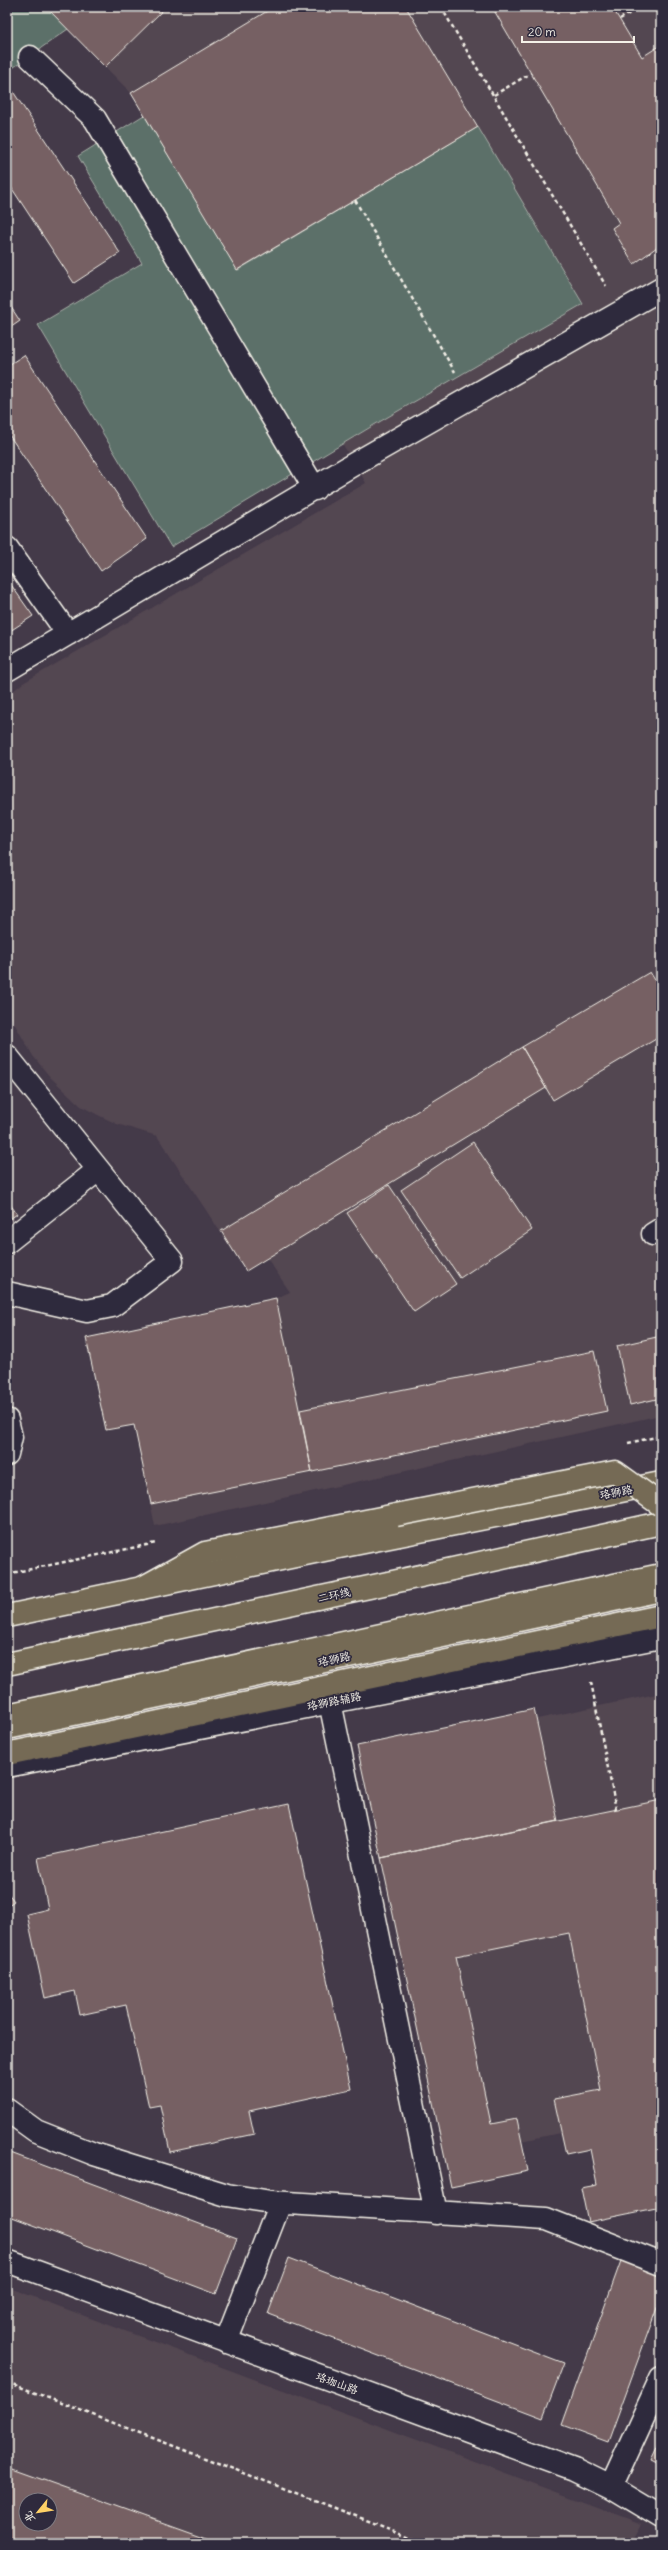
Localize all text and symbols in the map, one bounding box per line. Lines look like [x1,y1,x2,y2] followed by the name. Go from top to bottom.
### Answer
[522,18,634,44] scale bar
[528,24,556,39] text: 20 m
[598,1482,634,1502] street label: 珞狮路
[316,1585,352,1605] street label: 二环线
[316,1649,352,1669] street label: 珞狮路
[306,1689,362,1713] street label: 珞狮路辅路
[314,2369,360,2397] street label: 珞珈山路
[18,2492,58,2532] north arrow
[21,2509,38,2525] text: 北

